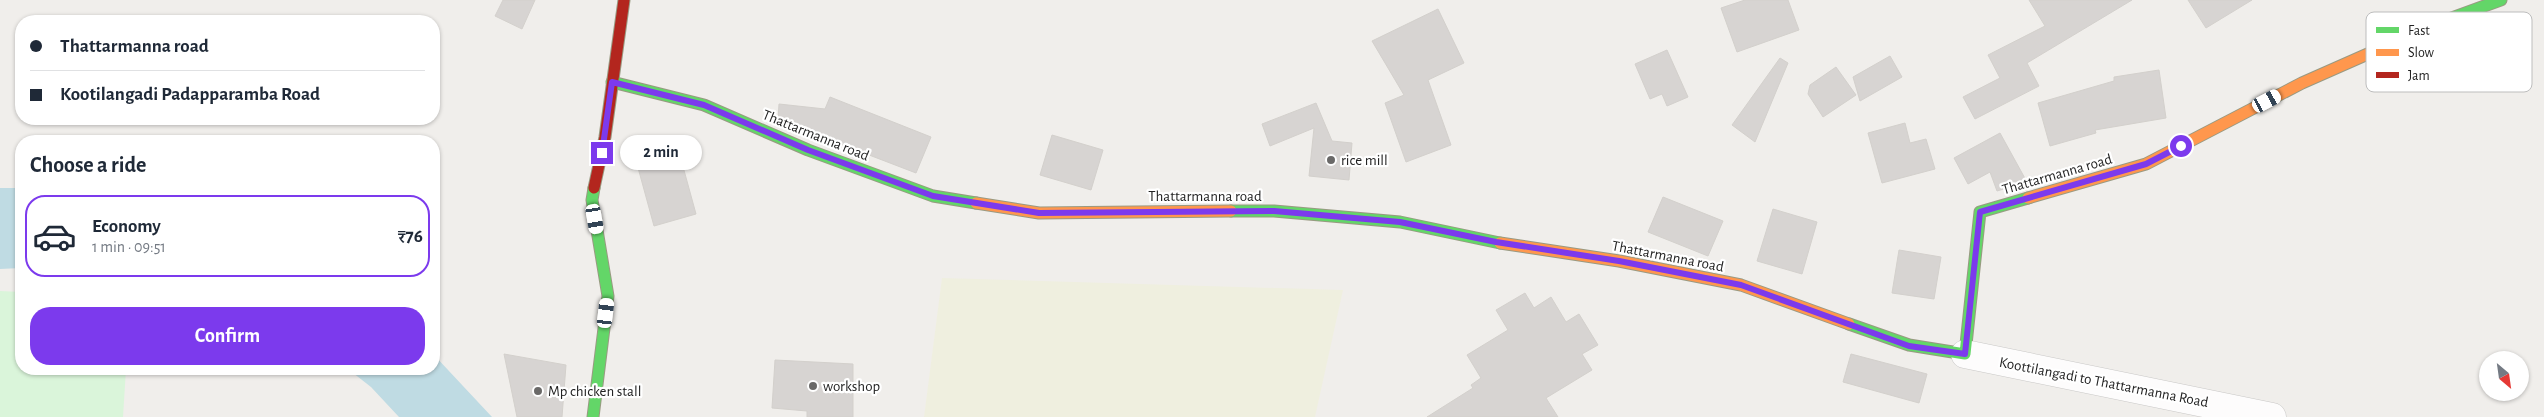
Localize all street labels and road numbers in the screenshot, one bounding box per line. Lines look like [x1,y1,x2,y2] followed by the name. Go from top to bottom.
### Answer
[760,107,871,164] street label: Thattarmanna road
[2001,152,2114,197] street label: Thattarmanna road
[1148,189,1262,204] street label: Thattarmanna road
[1611,238,1725,275] street label: Thattarmanna road
[1998,355,2210,410] street label: Koottilangadi to Thattarmanna Road

